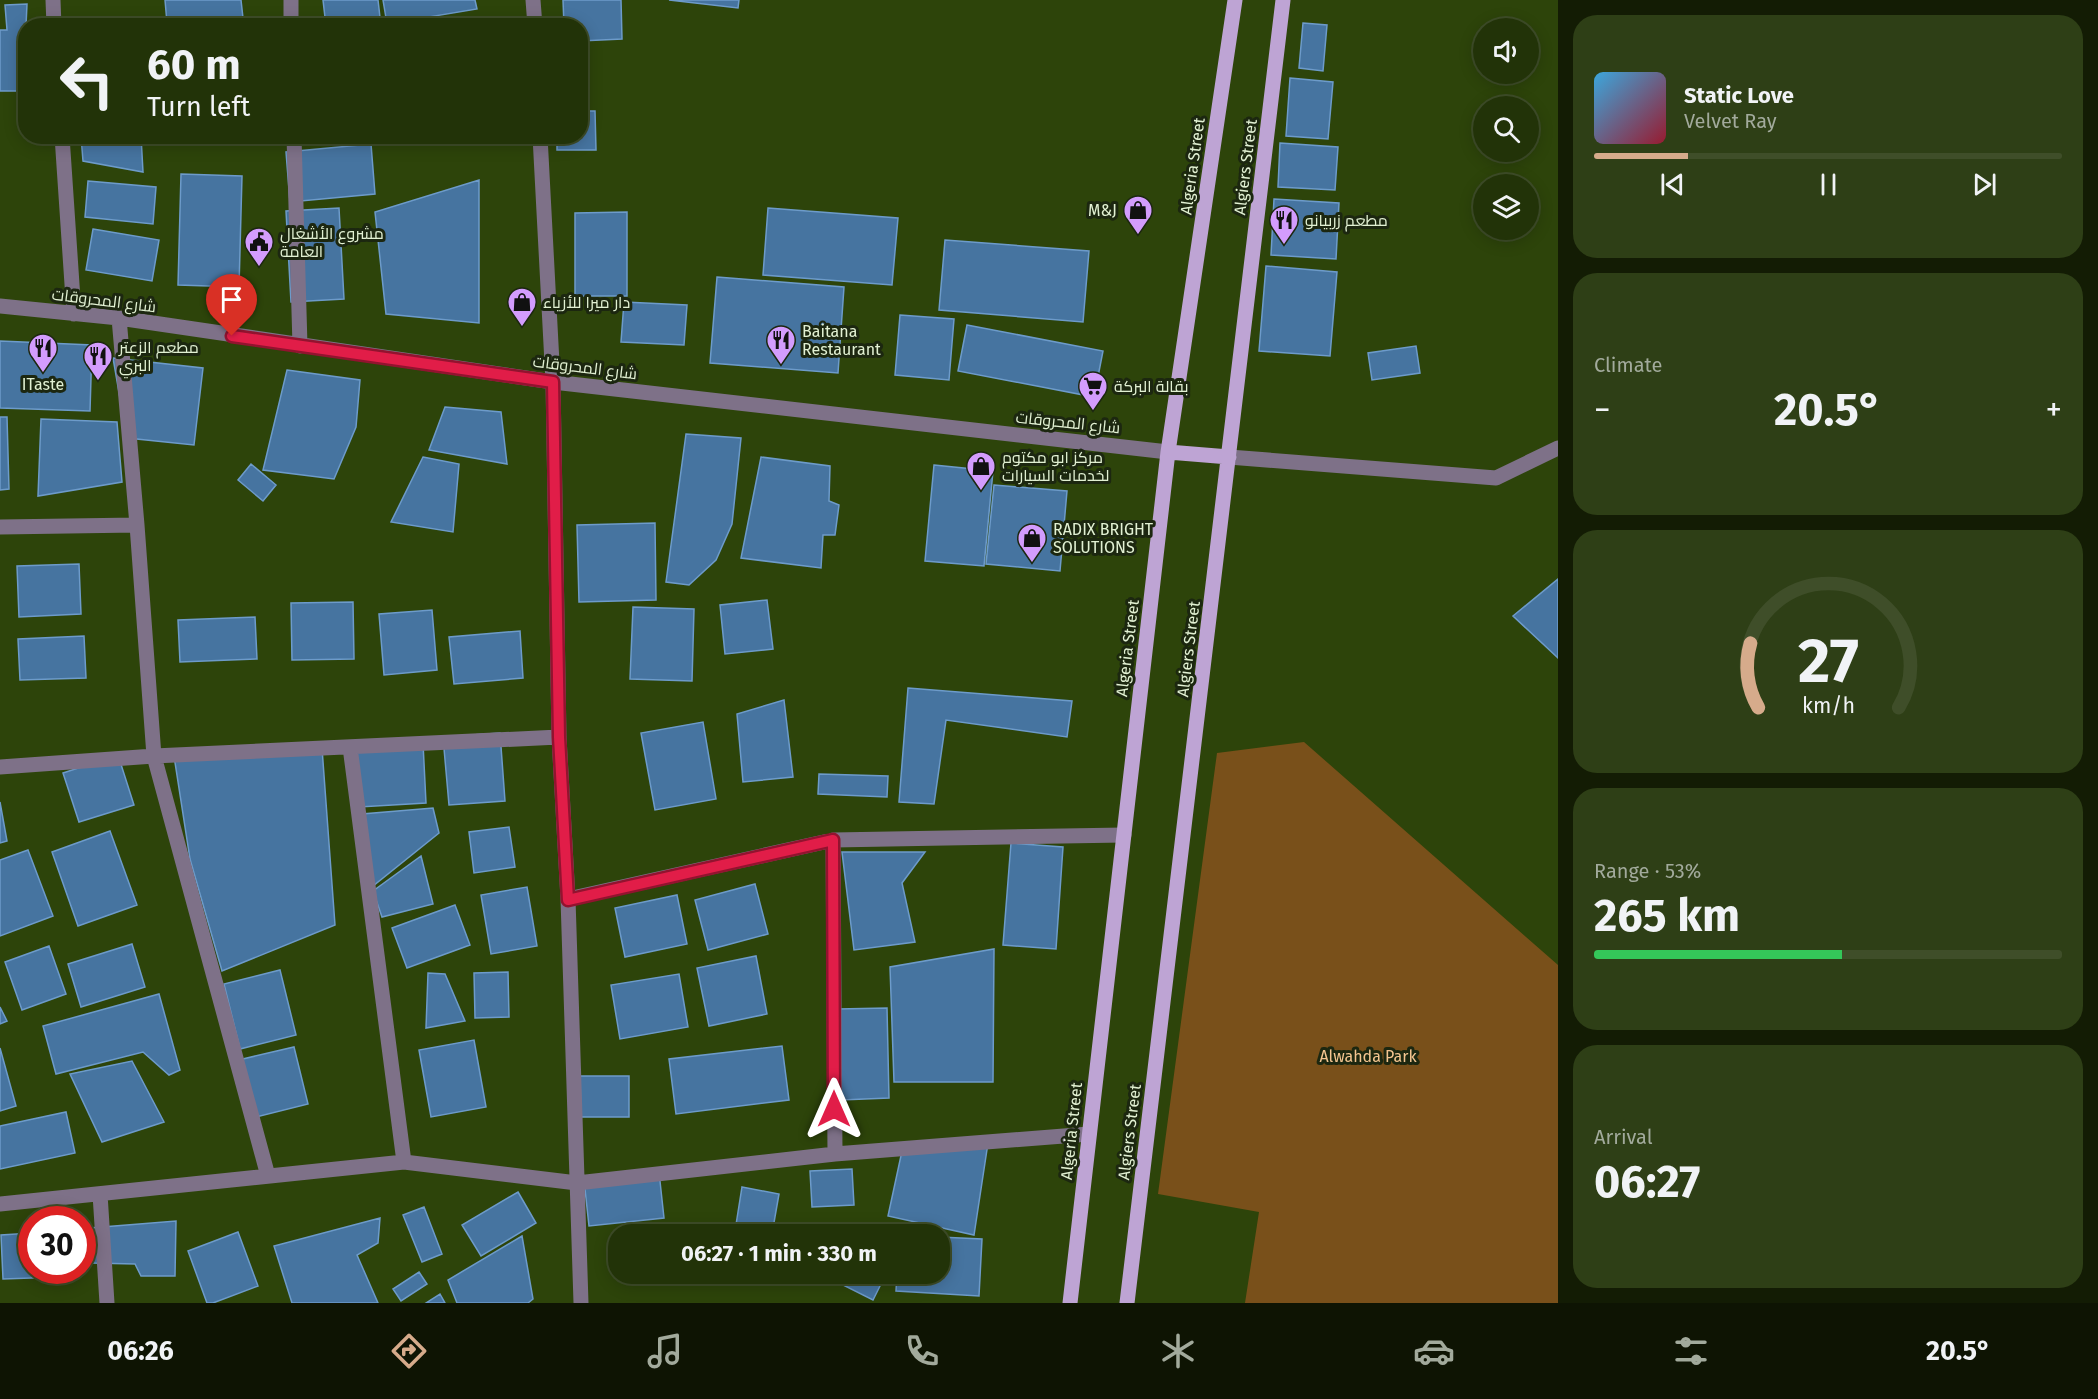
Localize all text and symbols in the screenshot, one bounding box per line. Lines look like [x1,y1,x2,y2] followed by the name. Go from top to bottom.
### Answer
[1473,18,1539,240] map controls
[1473,18,1539,84] button: sound
[147,40,241,90] text: 60 m
[48,42,126,120] icon: left
[1684,82,1794,109] text: Static Love
[147,91,250,123] text: Turn left
[1473,96,1539,162] button: search
[1684,109,1777,133] text: Velvet Ray
[1176,116,1209,216] street label: Algeria Street
[1230,118,1261,216] street label: Algiers Street
[1656,168,1689,201] icon: previous
[1812,168,1845,201] icon: pause
[1968,168,2001,201] icon: next
[1473,174,1539,240] button: layers
[1122,194,1154,236] shop icon: M&J
[1088,201,1117,220] place label: M&J
[1268,204,1300,246] restaurant icon: مطعم زربيانو
[1305,211,1388,232] place label: مطعم زربيانو
[280,224,384,261] place label: مشروع الأشغال العامة
[243,226,275,268] public building icon: مشروع الأشغال العامة
[206,274,257,336] pin
[215,283,248,316] icon: arrive
[50,285,157,318] street label: شارع المحروقات
[506,286,538,328] shop icon: دار ميرا للأزياء
[543,293,630,312] place label: دار ميرا للأزياء
[802,322,881,359] place label: Baitana Restaurant
[765,324,797,366] restaurant icon: Baitana Restaurant
[27,332,59,374] restaurant icon: ITaste
[118,338,199,379] place label: مطعم الزعتر البري
[82,340,114,382] restaurant icon: مطعم الزعتر البري
[531,352,638,385] street label: شارع المحروقات
[1594,353,1662,377] text: Climate
[1077,370,1109,412] supermarket icon: بقالة البركة
[22,375,64,394] place label: ITaste
[1114,377,1189,396] place label: بقالة البركة
[1774,383,1882,437] text: 20.5°
[1594,390,1611,430] text: −
[2046,390,2062,430] text: +
[1015,408,1121,439] street label: شارع المحروقات
[1002,448,1110,485] place label: مركز ابو مكتوم لخدمات السيارات
[965,450,997,492] shop icon: مركز ابو مكتوم لخدمات السيارات
[1053,520,1154,557] place label: RADIX BRIGHT SOLUTIONS
[1016,522,1048,564] shop icon: RADIX BRIGHT SOLUTIONS
[1112,598,1143,698] street label: Algeria Street
[1173,600,1204,698] street label: Algiers Street
[1798,625,1858,700] text: 27
[1801,694,1855,720] text: km/h
[1594,859,1701,883] text: Range · 53%
[1594,889,1740,943] text: 265 km
[1319,1047,1417,1066] park label: Alwahda Park
[802,1077,866,1141] position arrow
[1057,1081,1086,1181] street label: Algeria Street
[1114,1083,1145,1181] street label: Algiers Street
[1594,1125,1653,1149] text: Arrival
[1594,1155,1700,1209] text: 06:27
[18,1206,96,1284] speed limit sign: 30
[681,1240,877,1267] text: 06:27 · 1 min · 330 m
[388,1330,430,1372] icon: directions
[644,1330,686,1372] icon: music
[901,1330,943,1372] icon: phone
[1157,1330,1199,1372] icon: climate
[1413,1330,1455,1372] icon: car
[1670,1330,1712,1372] icon: filters
[107,1335,174,1367] text: 06:26
[1926,1335,1991,1367] text: 20.5°

